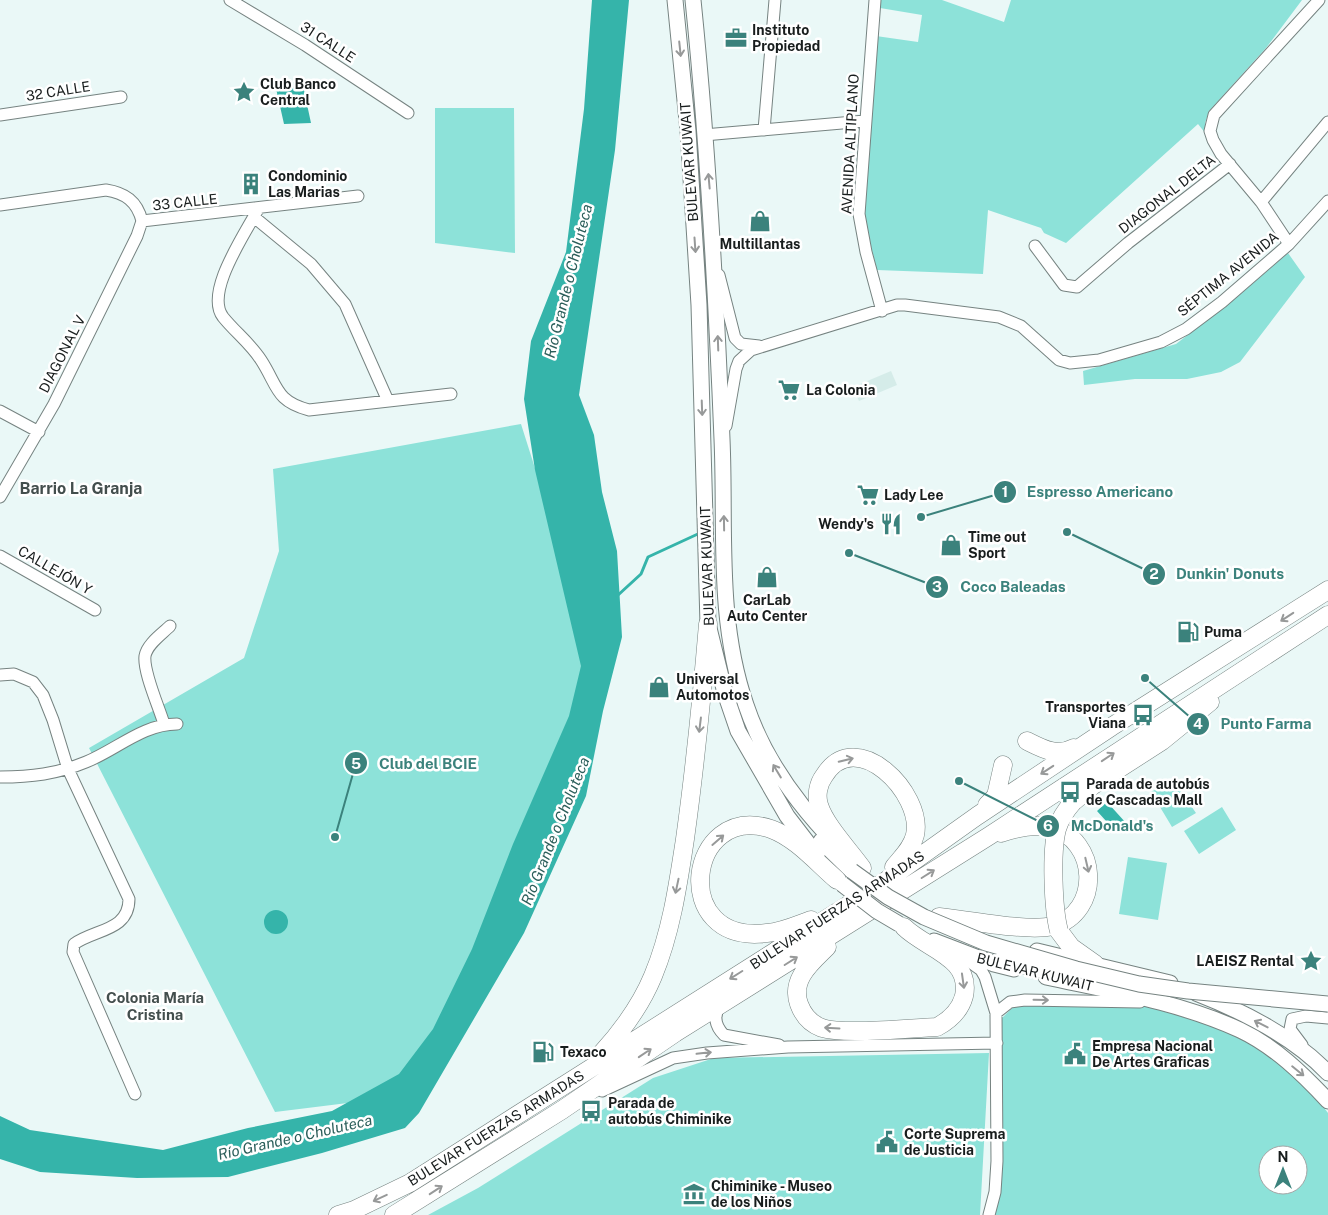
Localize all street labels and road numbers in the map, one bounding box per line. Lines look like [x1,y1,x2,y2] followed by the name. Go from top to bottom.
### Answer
[298,18,358,66] street label: 31 CALLE
[838,73,862,215] street label: AVENIDA ALTIPLANO
[25,78,91,104] street label: 32 CALLE
[677,102,701,222] street label: BULEVAR KUWAIT
[1116,151,1218,237] street label: DIAGONAL DELTA
[152,191,218,213] street label: 33 CALLE
[1174,228,1282,320] street label: SÉPTIMA AVENIDA
[36,312,89,395] street label: DIAGONAL V
[697,506,717,626] street label: BULEVAR KUWAIT
[15,541,96,598] street label: CALLEJÓN Y
[747,848,927,972] street label: BULEVAR FUERZAS ARMADAS
[975,950,1095,994] street label: BULEVAR KUWAIT
[405,1067,587,1189] street label: BULEVAR FUERZAS ARMADAS

